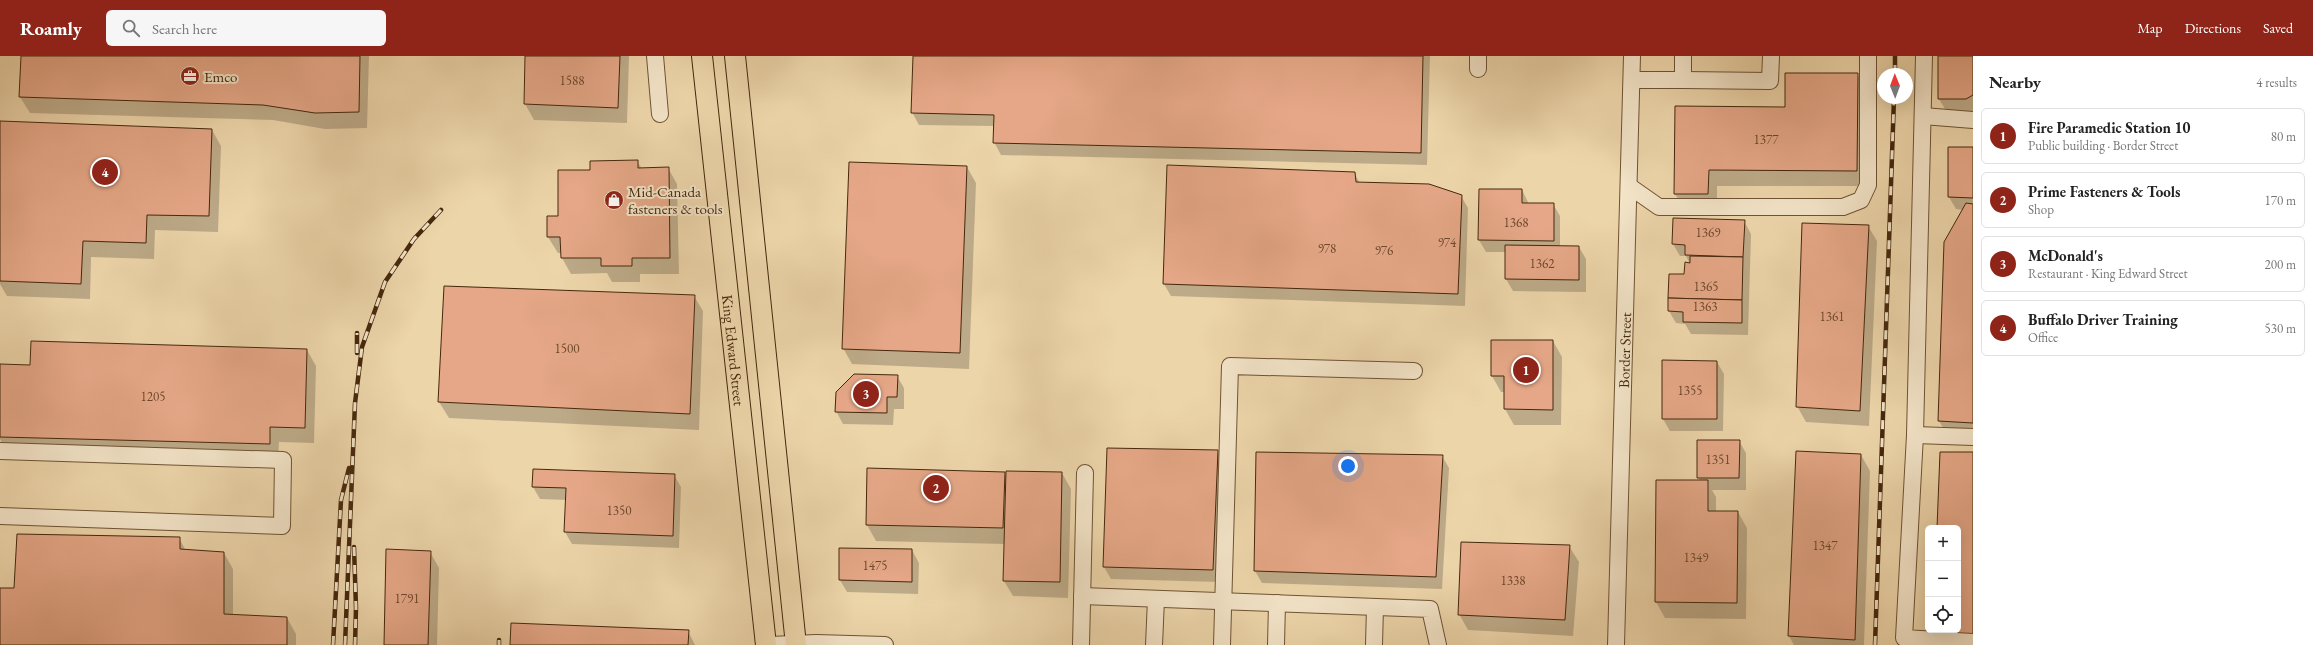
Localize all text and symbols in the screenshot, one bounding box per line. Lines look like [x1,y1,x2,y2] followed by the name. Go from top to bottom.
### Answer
[106,10,386,46] search box
[20,16,82,41] text: Roamly
[120,17,142,39] icon: search
[152,19,217,38] text: Search here
[2137,19,2163,37] text: Map
[2185,19,2241,37] text: Directions
[2263,19,2293,37] text: Saved
[179,65,201,87] office icon: Emco
[204,67,237,86] place label: Emco
[1877,68,1913,104] north arrow
[1989,71,2041,93] text: Nearby
[560,72,584,89] house number: 1588
[2256,74,2297,91] text: 4 results
[2028,118,2190,137] text: Fire Paramedic Station 10
[2000,128,2006,145] text: 1
[2271,128,2296,145] text: 80 m
[1754,131,1779,148] house number: 1377
[2028,137,2178,154] text: Public building · Border Street
[92,157,118,187] pin: 4
[628,182,723,218] place label: Mid-Canada fasteners & tools
[2028,182,2180,201] text: Prime Fasteners & Tools
[603,189,625,211] shop icon: Mid-Canada fasteners & tools
[2000,192,2006,209] text: 2
[2265,192,2296,209] text: 170 m
[2028,201,2054,218] text: Shop
[1504,214,1528,231] house number: 1368
[1696,224,1721,241] house number: 1369
[1438,234,1457,251] house number: 974
[1318,240,1336,257] house number: 978
[1375,242,1393,259] house number: 976
[2028,246,2103,265] text: McDonald's
[1530,255,1555,272] house number: 1362
[2000,256,2006,273] text: 3
[2265,256,2296,273] text: 200 m
[2028,265,2188,282] text: Restaurant · King Edward Street
[1694,278,1718,295] house number: 1365
[718,294,749,407] street label: King Edward Street
[1693,298,1717,315] house number: 1363
[1820,308,1844,325] house number: 1361
[2028,310,2178,329] text: Buffalo Driver Training
[1613,312,1635,388] street label: Border Street
[2000,320,2006,337] text: 4
[2265,320,2296,337] text: 530 m
[2028,329,2058,346] text: Office
[555,340,579,357] house number: 1500
[1513,355,1539,385] pin: 1
[853,379,879,409] pin: 3
[1678,382,1702,399] house number: 1355
[141,388,165,405] house number: 1205
[1706,451,1730,468] house number: 1351
[1338,456,1358,476] your location
[923,473,949,503] pin: 2
[607,502,631,519] house number: 1350
[1925,525,1961,633] map controls
[1925,525,1961,561] button: +
[1813,537,1838,554] house number: 1347
[1684,549,1709,566] house number: 1349
[863,557,887,574] house number: 1475
[1925,561,1961,597] button: −
[1501,572,1525,589] house number: 1338
[395,590,419,607] house number: 1791
[1925,597,1961,633] button: locate

